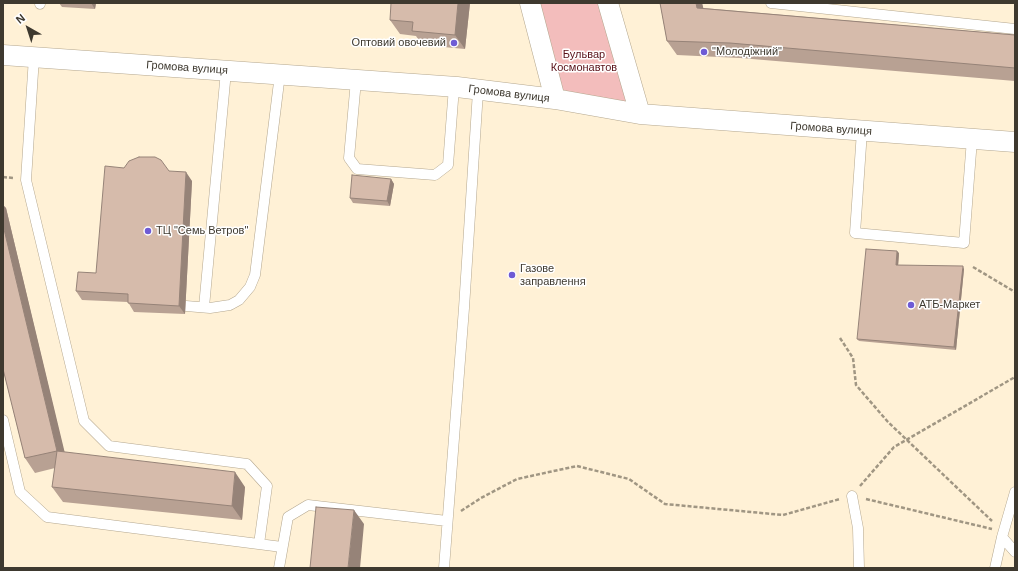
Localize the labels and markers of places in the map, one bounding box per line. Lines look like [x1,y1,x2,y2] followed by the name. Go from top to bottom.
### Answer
[352,36,446,50] place label: Оптовий овочевий
[449,38,459,48] marker: Оптовий овочевий
[712,45,782,59] place label: "Молодіжний"
[699,47,709,57] marker: "Молодіжний"
[156,224,248,238] place label: ТЦ "Семь Ветров"
[143,226,153,236] marker: ТЦ "Семь Ветров"
[520,262,586,288] place label: Газове заправлення
[507,270,517,280] marker: Газове заправлення
[919,298,980,312] place label: АТБ-Маркет
[906,300,916,310] marker: АТБ-Маркет

